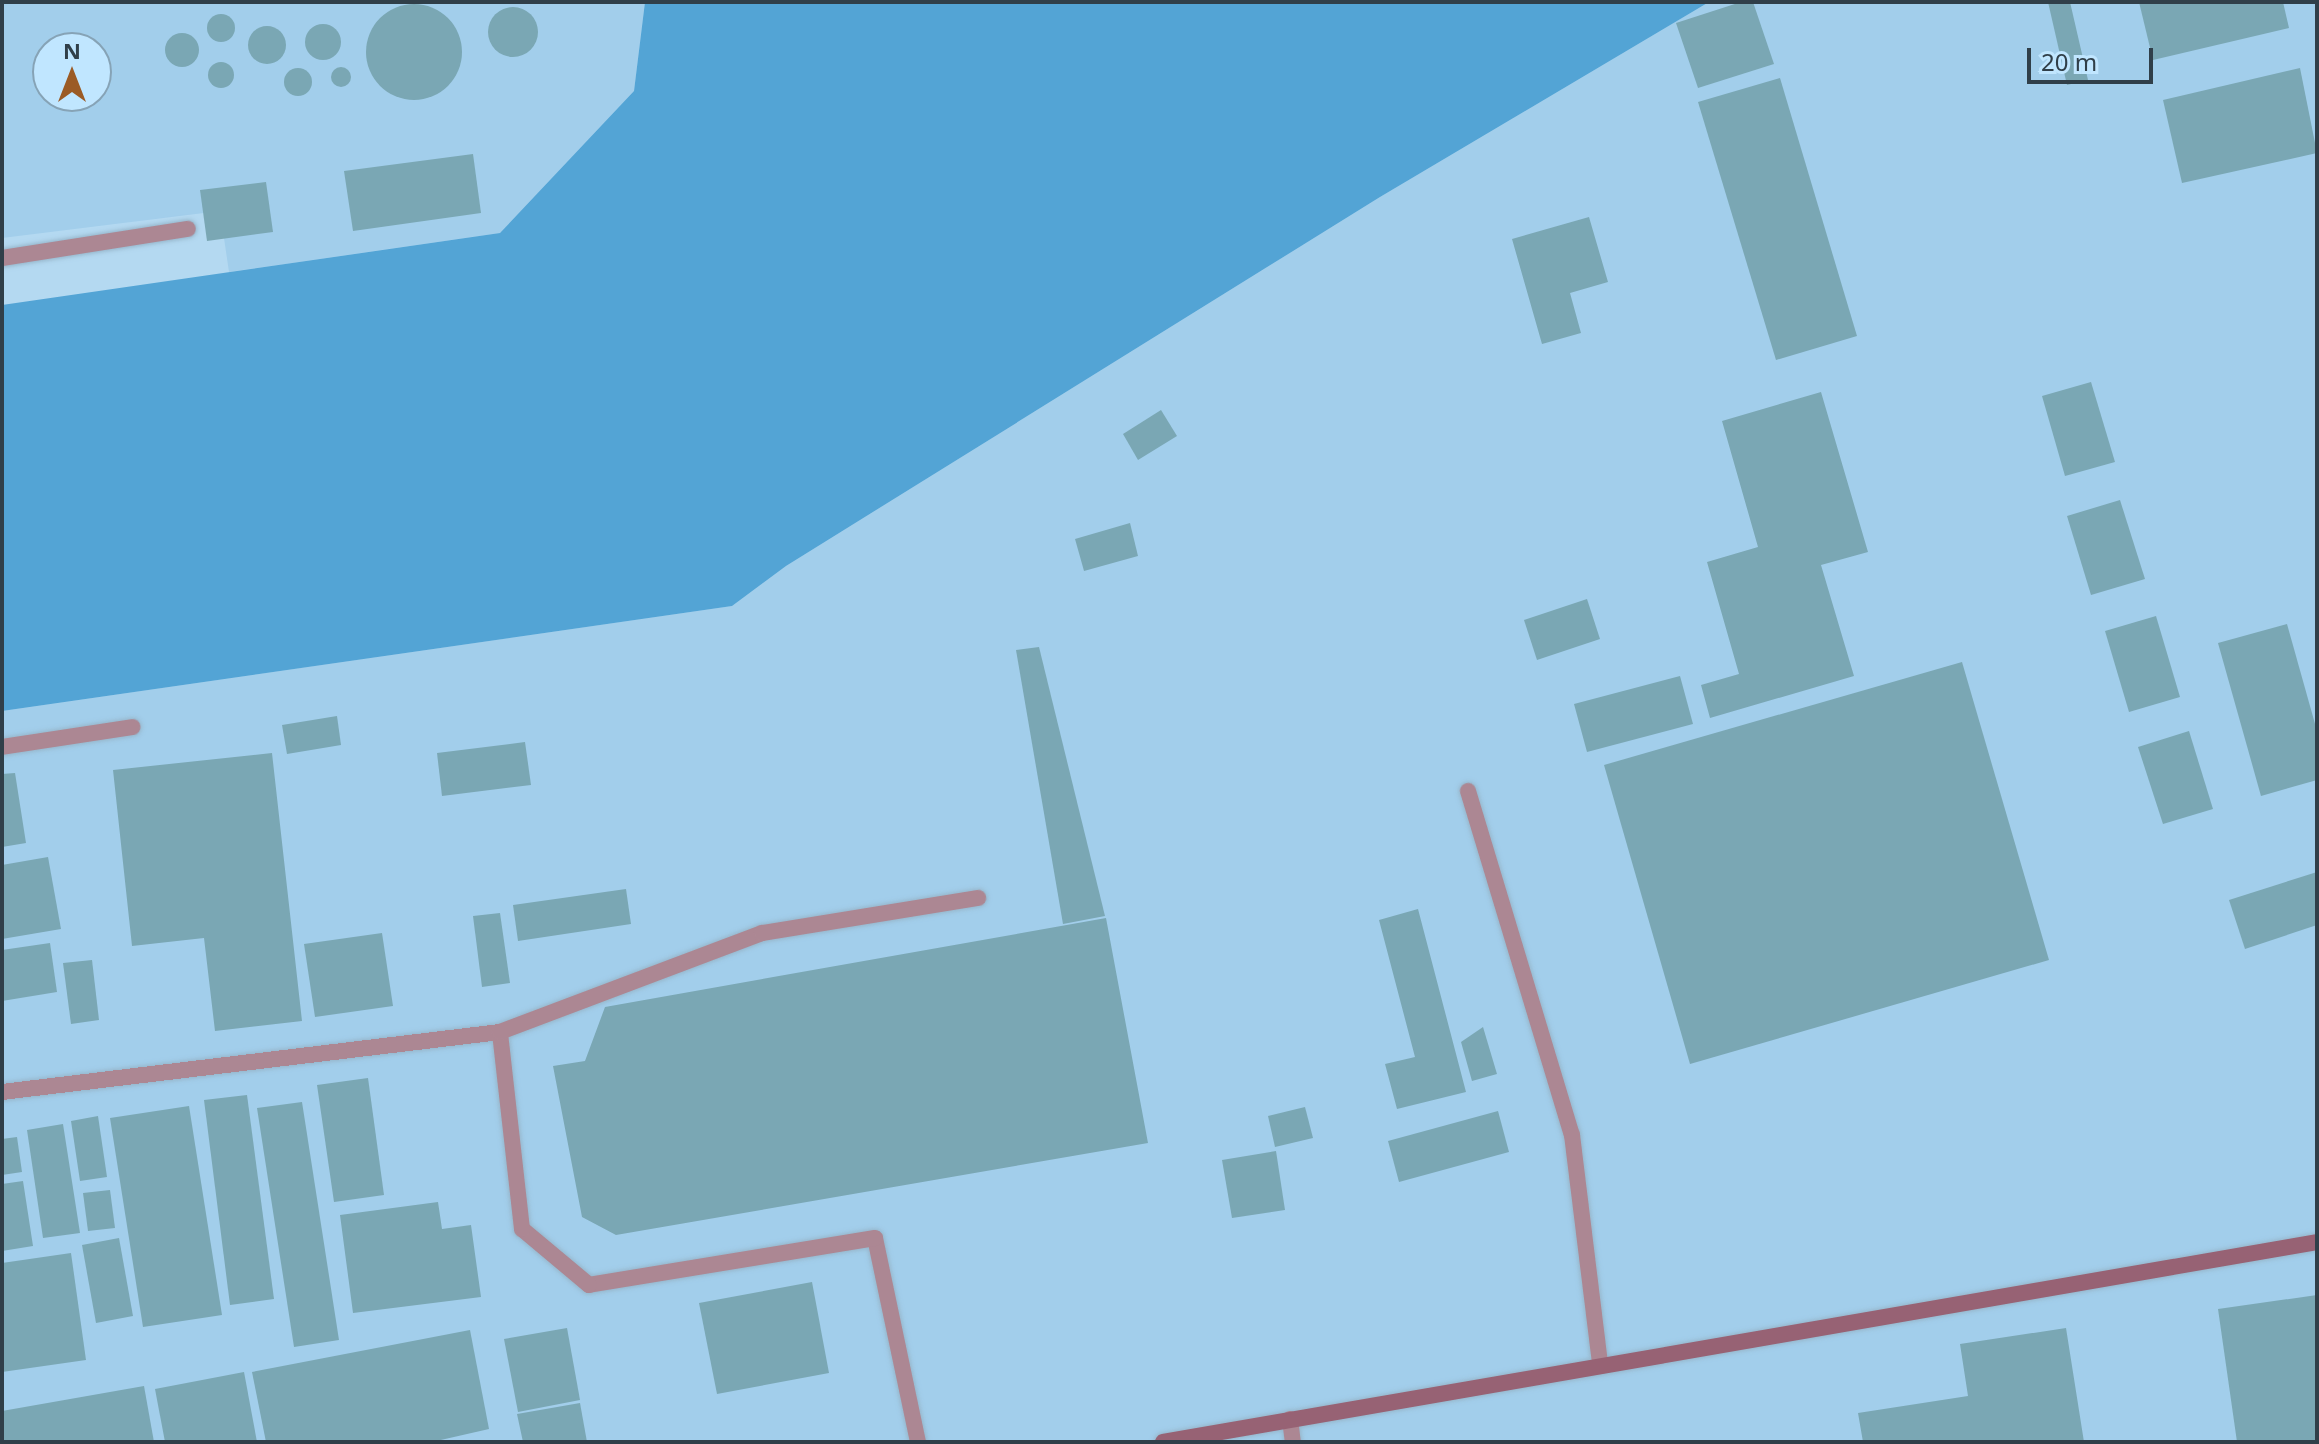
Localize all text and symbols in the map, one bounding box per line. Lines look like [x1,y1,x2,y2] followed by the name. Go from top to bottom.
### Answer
[32,32,112,112] north arrow
[2031,32,2157,82] scale bar
[63,35,81,65] text: N
[2041,45,2097,78] text: 20 m

